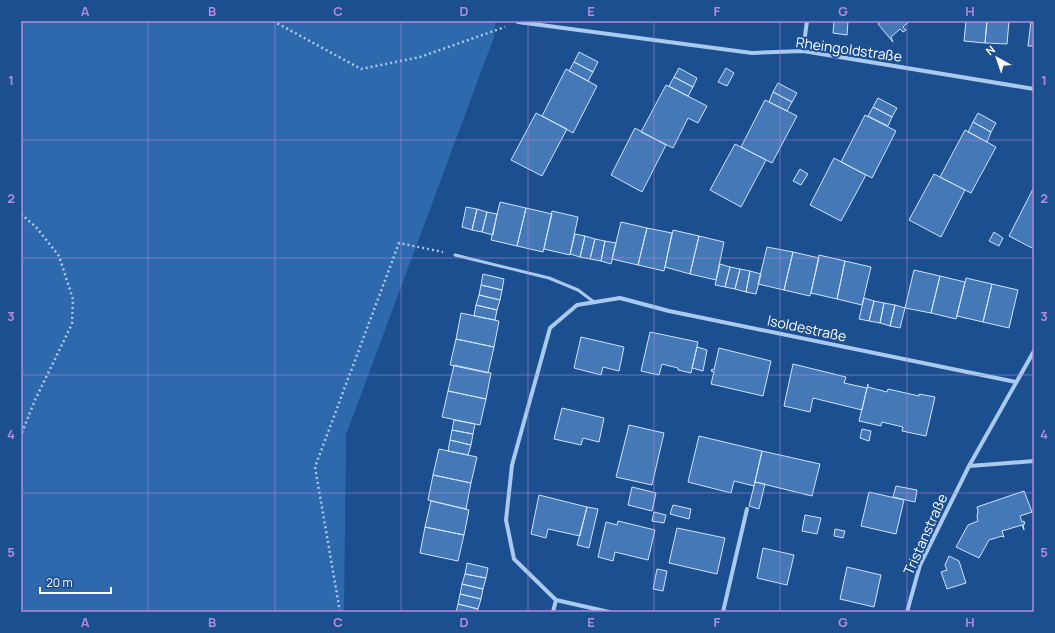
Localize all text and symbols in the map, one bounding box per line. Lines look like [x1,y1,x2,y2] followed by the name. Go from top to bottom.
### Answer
[81,2,90,20] text: A
[208,2,216,20] text: B
[333,2,343,20] text: C
[459,2,469,20] text: D
[587,2,595,20] text: E
[714,2,721,20] text: F
[838,2,848,20] text: G
[965,2,975,20] text: H
[795,32,903,66] street label: Rheingoldstraße
[977,38,1017,78] north arrow
[982,42,998,58] text: N
[8,71,14,89] text: 1
[1041,71,1047,89] text: 1
[7,189,15,207] text: 2
[1040,189,1048,207] text: 2
[7,307,15,325] text: 3
[1040,307,1048,325] text: 3
[766,310,848,346] street label: Isoldestraße
[7,425,15,443] text: 4
[1040,425,1048,443] text: 4
[899,490,951,578] street label: Tristanstraße
[7,543,15,561] text: 5
[1040,543,1048,561] text: 5
[40,569,111,595] scale bar
[46,574,73,591] text: 20 m
[81,613,90,631] text: A
[208,613,216,631] text: B
[333,613,343,631] text: C
[459,613,469,631] text: D
[587,613,595,631] text: E
[714,613,721,631] text: F
[838,613,848,631] text: G
[965,613,975,631] text: H

